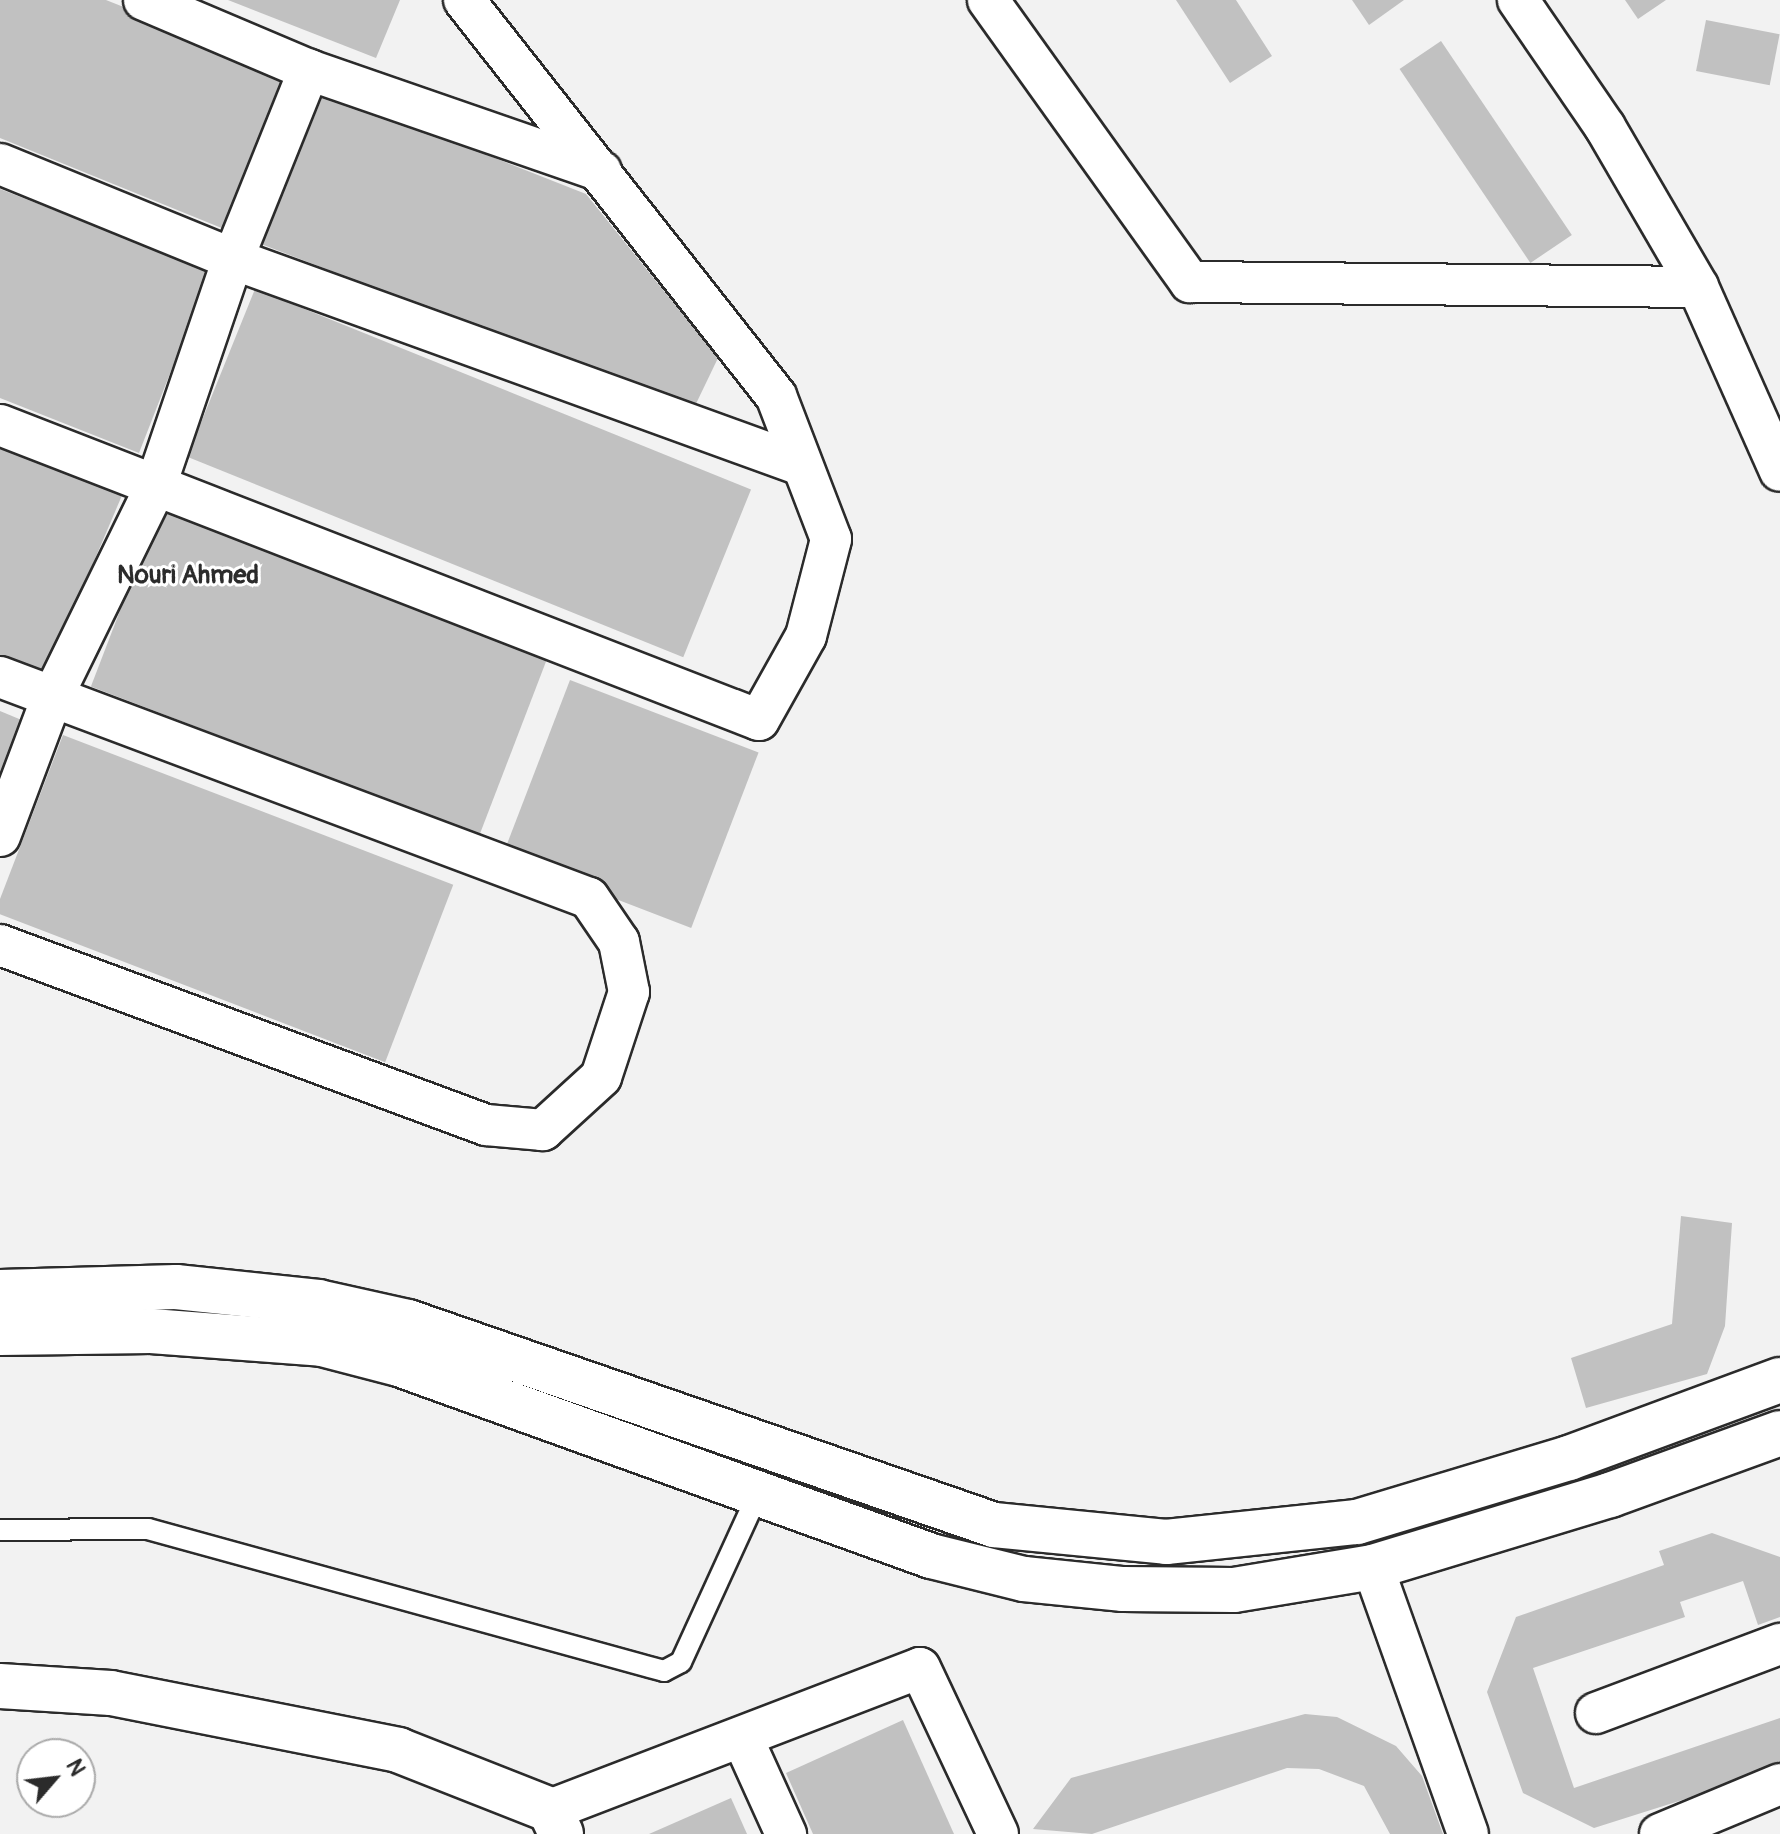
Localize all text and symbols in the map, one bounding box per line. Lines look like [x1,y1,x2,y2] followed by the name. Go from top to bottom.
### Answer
[117,560,259,592] district label: Nouri Ahmed
[16,1738,96,1818] north arrow
[60,1755,91,1781] text: N

